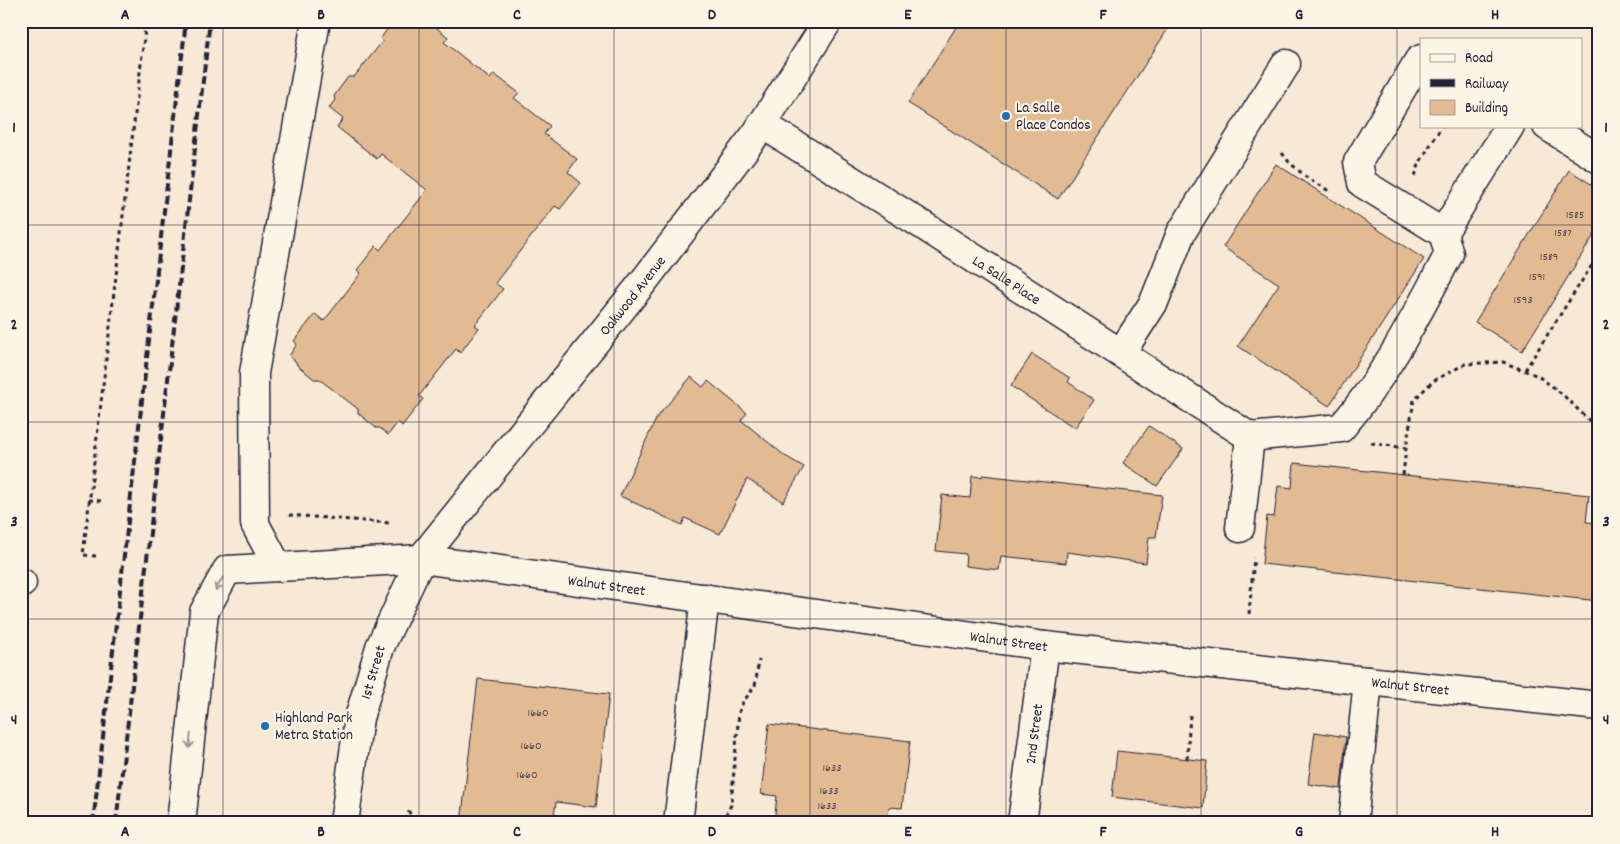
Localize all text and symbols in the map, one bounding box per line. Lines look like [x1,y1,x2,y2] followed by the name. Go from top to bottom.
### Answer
[121,4,130,27] text: A
[317,4,325,27] text: B
[513,4,521,27] text: C
[708,4,717,27] text: D
[904,4,912,27] text: E
[1099,4,1107,27] text: F
[1295,4,1303,27] text: G
[1491,4,1499,27] text: H
[1420,38,1582,128] legend
[1465,48,1493,70] text: Road
[1465,74,1509,96] text: Railway
[1016,98,1091,137] place label: La Salle Place Condos
[1465,98,1508,120] text: Building
[1000,110,1012,122] marker: La Salle Place Condos
[12,117,16,140] text: 1
[1604,117,1608,140] text: 1
[1566,207,1584,224] house number: 1585
[1554,225,1572,242] house number: 1587
[1540,249,1558,266] house number: 1589
[967,251,1045,312] street label: La Salle Place
[595,252,673,341] street label: Oakwood Avenue
[1529,269,1545,286] house number: 1591
[1513,292,1533,309] house number: 1593
[11,314,18,337] text: 2
[1603,314,1610,337] text: 2
[10,511,18,534] text: 3
[1602,511,1610,534] text: 3
[566,571,647,603] street label: Walnut Street
[214,576,224,591] one-way arrow
[968,627,1049,659] street label: Walnut Street
[356,643,393,702] street label: 1st Street
[1370,672,1451,703] street label: Walnut Street
[1021,702,1050,765] street label: 2nd Street
[528,705,548,722] house number: 1660
[275,708,353,747] place label: Highland Park Metra Station
[11,709,17,732] text: 4
[1603,709,1609,732] text: 4
[259,720,271,732] marker: Highland Park Metra Station
[185,733,194,749] one-way arrow
[521,738,541,755] house number: 1660
[822,760,842,777] house number: 1633
[517,767,537,784] house number: 1660
[819,783,839,800] house number: 1633
[817,798,837,815] house number: 1633
[121,821,130,844] text: A
[317,821,325,844] text: B
[513,821,521,844] text: C
[708,821,717,844] text: D
[904,821,912,844] text: E
[1099,821,1107,844] text: F
[1295,821,1303,844] text: G
[1491,821,1499,844] text: H

